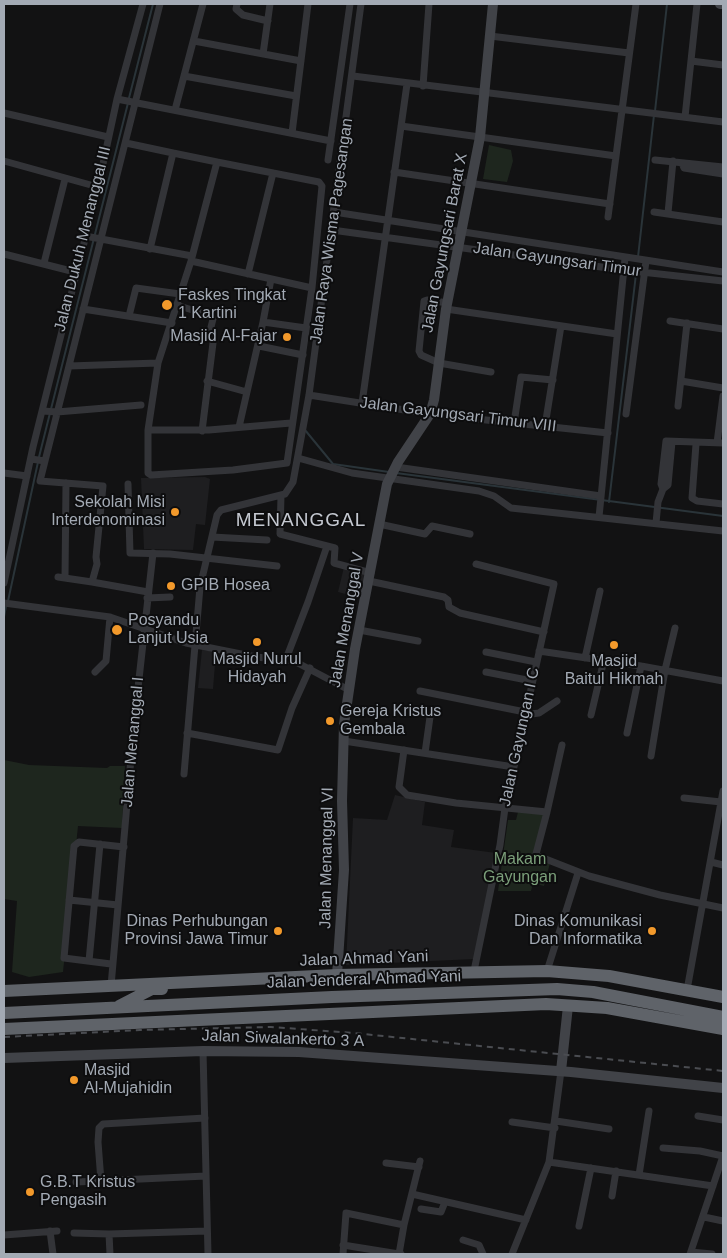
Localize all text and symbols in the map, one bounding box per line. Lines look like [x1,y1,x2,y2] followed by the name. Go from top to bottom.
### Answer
[307,117,357,345] street label: Jalan Raya Wisma Pagesangan
[51,144,115,334] street label: Jalan Dukuh Menanggal III
[418,152,472,334] street label: Jalan Gayungsari Barat X
[472,239,642,281] street label: Jalan Gayungsari Timur
[178,286,286,324] place label: Faskes Tingkat 1 Kartini
[160,298,174,312] marker: Faskes Tingkat 1 Kartini
[170,327,277,347] place label: Masjid Al-Fajar
[281,331,293,343] marker: Masjid Al-Fajar
[359,393,557,437] street label: Jalan Gayungsari Timur VIII
[51,493,165,531] place label: Sekolah Misi Interdenominasi
[169,506,181,518] marker: Sekolah Misi Interdenominasi
[235,510,367,532] district label: MENANGGAL
[326,551,368,689] street label: Jalan Menanggal V
[181,576,270,596] place label: GPIB Hosea
[165,580,177,592] marker: GPIB Hosea
[128,611,208,649] place label: Posyandu Lanjut Usia
[110,623,124,637] marker: Posyandu Lanjut Usia
[251,636,263,648] marker: Masjid Nurul Hidayah
[608,639,620,651] marker: Masjid Baitul Hikmah
[213,650,301,688] place label: Masjid Nurul Hidayah
[565,652,663,690] place label: Masjid Baitul Hikmah
[496,666,544,808] street label: Jalan Gayungan I C
[118,676,148,808] street label: Jalan Menanggal I
[340,702,441,740] place label: Gereja Kristus Gembala
[324,715,336,727] marker: Gereja Kristus Gembala
[316,787,338,929] street label: Jalan Menanggal VI
[483,850,557,888] park label: Makam Gayungan
[125,912,268,950] place label: Dinas Perhubungan Provinsi Jawa Timur
[514,912,642,950] place label: Dinas Komunikasi Dan Informatika
[272,925,284,937] marker: Dinas Perhubungan Provinsi Jawa Timur
[646,925,658,937] marker: Dinas Komunikasi Dan Informatika
[299,947,429,971] street label: Jalan Ahmad Yani
[266,967,462,993] street label: Jalan Jenderal Ahmad Yani
[201,1027,365,1051] street label: Jalan Siwalankerto 3 A
[84,1061,172,1099] place label: Masjid Al-Mujahidin
[68,1074,80,1086] marker: Masjid Al-Mujahidin
[40,1173,135,1211] place label: G.B.T Kristus Pengasih
[24,1186,36,1198] marker: G.B.T Kristus Pengasih

